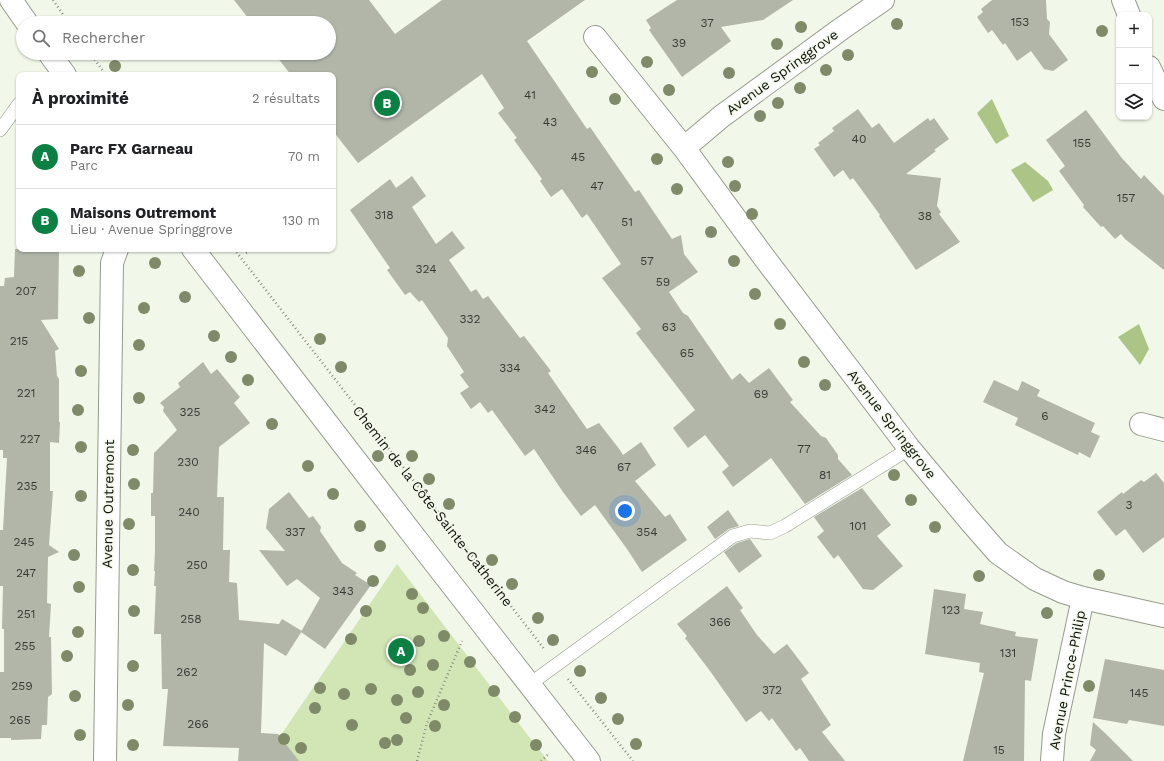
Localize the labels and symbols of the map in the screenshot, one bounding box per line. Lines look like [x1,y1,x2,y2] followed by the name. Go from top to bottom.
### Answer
[1011,15,1029,29] house number: 153
[700,16,714,30] house number: 37
[723,26,841,118] street label: Avenue Springgrove
[672,36,686,50] house number: 39
[374,88,400,118] pin: B
[524,88,536,102] house number: 41
[543,115,557,129] house number: 43
[852,132,866,146] house number: 40
[1073,136,1091,150] house number: 155
[571,150,585,164] house number: 45
[590,179,604,193] house number: 47
[1117,191,1135,205] house number: 157
[374,208,394,222] house number: 318
[918,209,932,223] house number: 38
[621,215,633,229] house number: 51
[640,254,654,268] house number: 57
[416,262,436,276] house number: 324
[656,275,670,289] house number: 59
[16,284,37,298] house number: 207
[460,312,481,326] house number: 332
[662,320,676,334] house number: 63
[10,334,28,348] house number: 215
[680,346,694,360] house number: 65
[499,361,521,375] house number: 334
[844,366,940,482] street label: Avenue Springgrove
[17,386,35,400] house number: 221
[754,387,768,401] house number: 69
[534,402,556,416] house number: 342
[350,403,516,609] street label: Chemin de la Côte-Sainte-Catherine
[180,405,200,419] house number: 325
[1041,409,1049,423] house number: 6
[20,432,41,446] house number: 227
[99,439,117,569] street label: Avenue Outremont
[797,442,811,456] house number: 77
[575,443,597,457] house number: 346
[177,455,199,469] house number: 230
[617,460,631,474] house number: 67
[819,468,831,482] house number: 81
[17,479,37,493] house number: 235
[1126,498,1133,512] house number: 3
[615,501,635,521] your location
[178,505,200,519] house number: 240
[850,519,866,533] house number: 101
[285,525,305,539] house number: 337
[636,525,658,539] house number: 354
[14,535,34,549] house number: 245
[186,558,208,572] house number: 250
[16,566,36,580] house number: 247
[332,584,354,598] house number: 343
[942,603,960,617] house number: 123
[17,607,35,621] house number: 251
[1046,609,1088,751] street label: Avenue Prince-Philip
[180,612,202,626] house number: 258
[709,615,731,629] house number: 366
[388,636,414,666] pin: A
[15,639,35,653] house number: 255
[1000,646,1016,660] house number: 131
[176,665,198,679] house number: 262
[11,679,33,693] house number: 259
[762,683,782,697] house number: 372
[1130,686,1149,700] house number: 145
[9,713,31,727] house number: 265
[187,717,209,731] house number: 266
[993,743,1005,757] house number: 15

